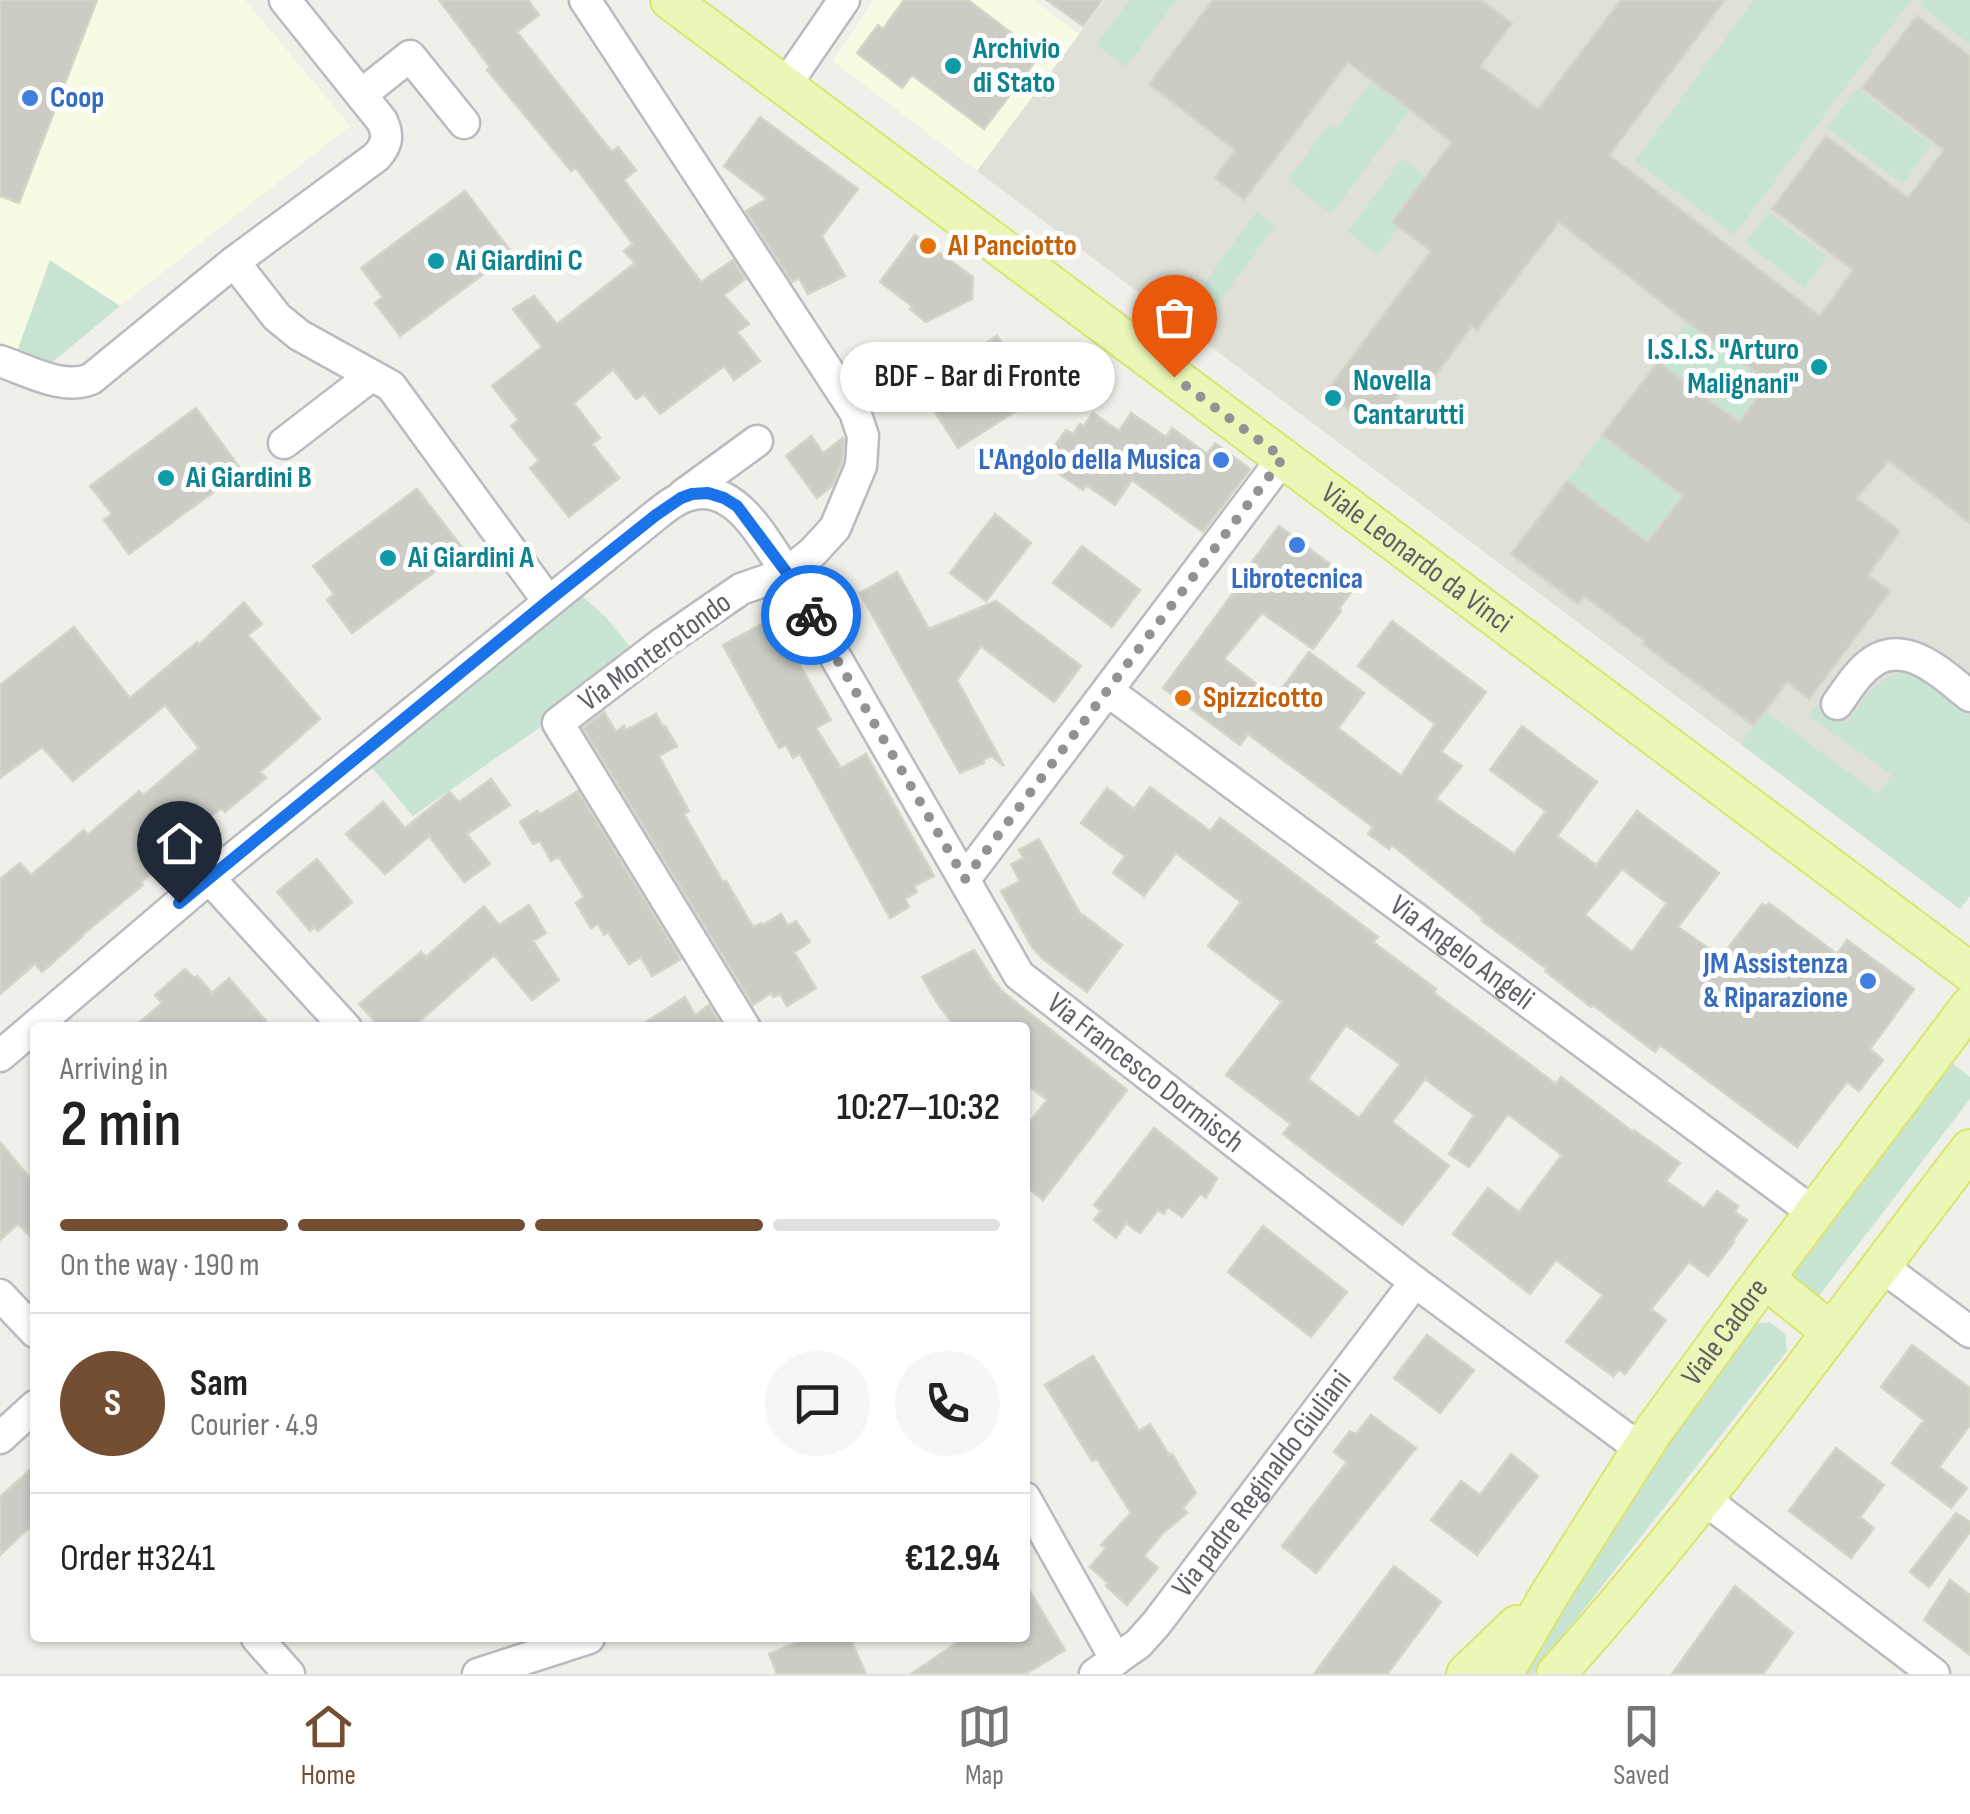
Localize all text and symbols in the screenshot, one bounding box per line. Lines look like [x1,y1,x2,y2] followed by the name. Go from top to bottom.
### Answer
[972,31,1060,101] place label: Archivio di Stato
[942,55,964,77] marker: Archivio di Stato
[50,80,104,116] place label: Coop
[19,87,41,109] marker: Coop
[947,228,1077,264] place label: Al Panciotto
[917,235,939,257] marker: Al Panciotto
[455,243,583,279] place label: Ai Giardini C
[425,250,447,272] marker: Ai Giardini C
[1132,275,1217,378] pin
[1147,290,1202,345] icon: bag
[1647,332,1799,402] place label: I.S.I.S. "Arturo Malignani"
[839,342,1114,412] callout: BDF - Bar di Fronte
[1808,356,1830,378] marker: I.S.I.S. "Arturo Malignani"
[874,357,1081,396] text: BDF - Bar di Fronte
[1353,363,1464,433] place label: Novella Cantarutti
[1322,387,1344,409] marker: Novella Cantarutti
[978,442,1201,478] place label: L'Angolo della Musica
[1210,449,1232,471] marker: L'Angolo della Musica
[185,460,312,496] place label: Ai Giardini B
[155,467,177,489] marker: Ai Giardini B
[1314,475,1519,641] street label: Viale Leonardo da Vinci
[1286,534,1308,556] marker: Librotecnica
[407,540,534,576] place label: Ai Giardini A
[377,547,399,569] marker: Ai Giardini A
[1231,561,1363,597] place label: Librotecnica
[761,565,861,665] courier
[572,585,738,719] street label: Via Monterotondo
[784,588,839,643] icon: bike
[1203,680,1323,716] place label: Spizzicotto
[1172,687,1194,709] marker: Spizzicotto
[137,801,222,904] pin
[152,816,207,871] icon: home
[1383,887,1541,1018] street label: Via Angelo Angeli
[1702,946,1848,1016] place label: JM Assistenza & Riparazione
[1857,970,1879,992] marker: JM Assistenza & Riparazione
[1040,985,1251,1161] street label: Via Francesco Dormisch
[60,1050,168,1089] text: Arriving in
[837,1085,1000,1130] text: 10:27–10:32
[60,1087,182,1165] text: 2 min
[60,1246,260,1285] text: On the way · 190 m
[1674,1271,1776,1393] street label: Viale Cadore
[765,1351,870,1456] button: chat
[895,1351,1000,1456] button: phone
[190,1361,248,1406] text: Sam
[1165,1364,1359,1604] street label: Via padre Reginaldo Giuliani
[104,1381,121,1426] text: S
[190,1406,318,1445] text: Courier · 4.9
[60,1536,215,1581] text: Order #3241
[904,1536,1000,1581] text: €12.94
[301,1699,356,1792] tab: Home
[957,1699,1012,1792] tab: Map
[1613,1699,1669,1792] tab: Saved

